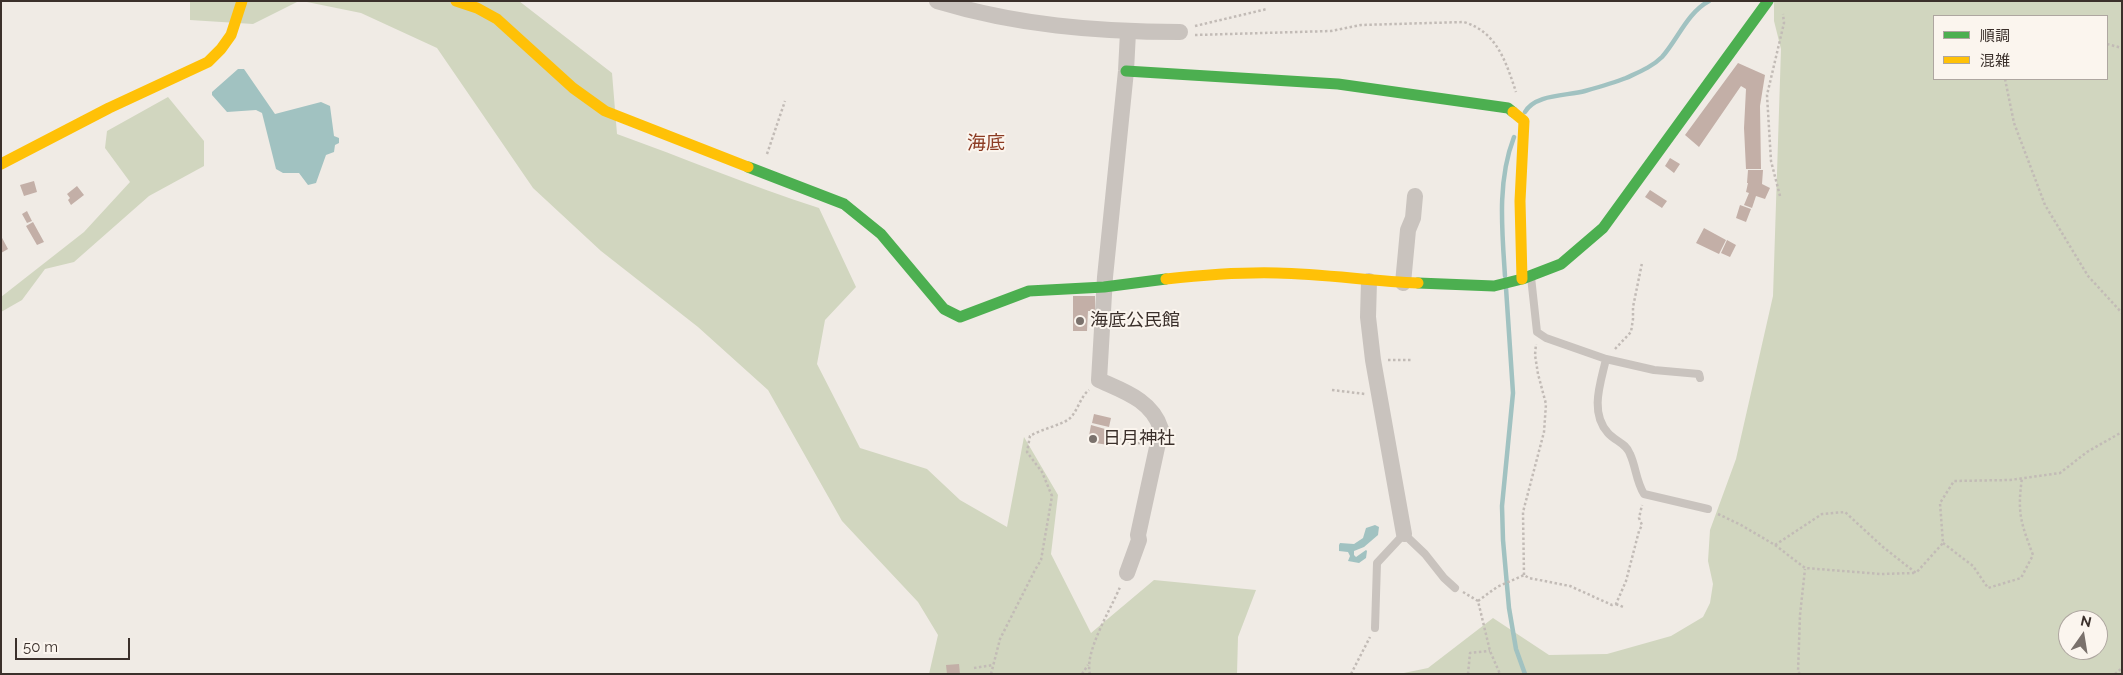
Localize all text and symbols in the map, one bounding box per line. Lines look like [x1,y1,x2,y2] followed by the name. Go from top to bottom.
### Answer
[1933,15,2108,80] legend
[1980,27,2010,45] text: 順調
[1980,52,2010,70] text: 混雑
[967,132,1005,154] district label: 海底
[1090,310,1180,332] place label: 海底公民館
[1074,315,1086,327] marker: 海底公民館
[1103,428,1175,450] place label: 日月神社
[1087,433,1099,445] marker: 日月神社
[2058,610,2108,660] north arrow
[2079,612,2093,630] text: N
[18,628,132,660] scale bar
[23,638,58,656] text: 50 m

